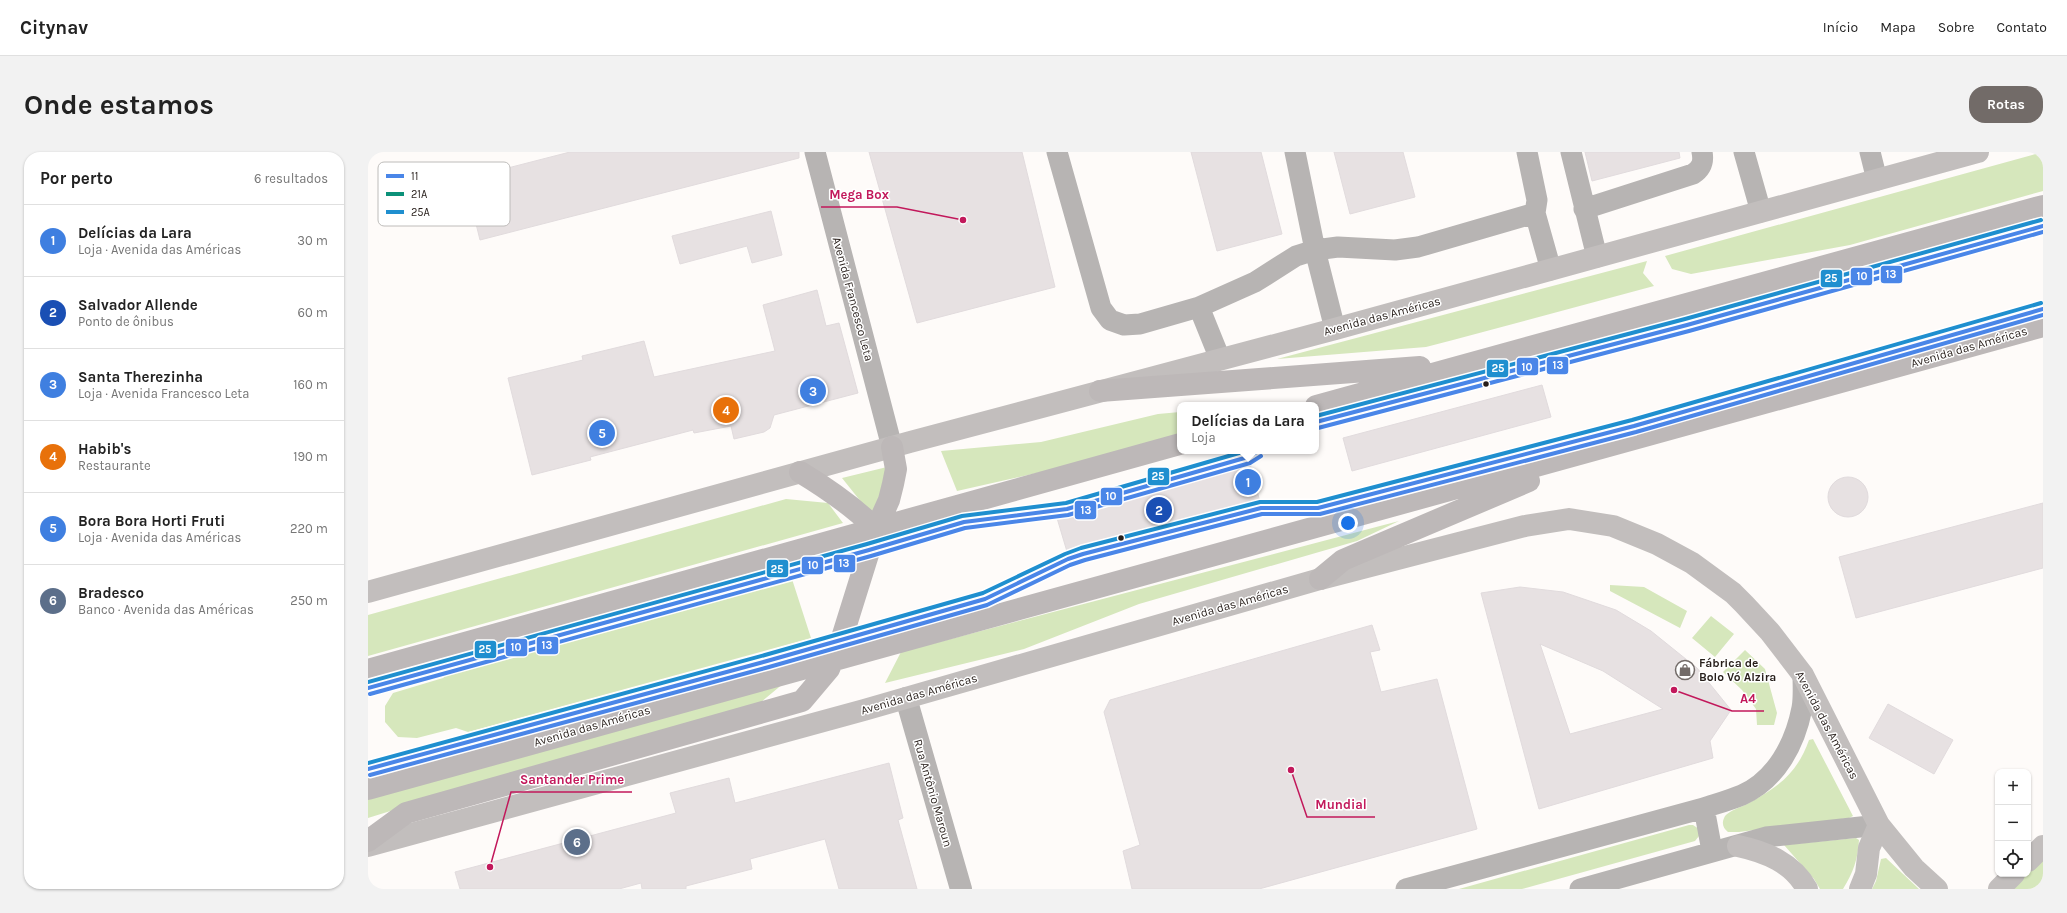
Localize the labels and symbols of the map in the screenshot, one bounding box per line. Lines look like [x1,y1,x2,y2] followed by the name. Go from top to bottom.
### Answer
[378,162,510,226] legend
[411,170,418,183] text: 11
[821,182,897,207] callout: Mega Box
[829,187,889,202] text: Mega Box
[411,188,428,201] text: 21A
[411,206,431,219] text: 25A
[830,235,876,363] street label: Avenida Francesco Leta
[1880,265,1903,284] line badge: 13
[1850,267,1873,286] line badge: 10
[1886,268,1897,281] text: 13
[1820,269,1843,288] line badge: 25
[1857,270,1867,283] text: 10
[1824,272,1838,285] text: 25
[1322,294,1442,338] street label: Avenida das Américas
[1909,324,2029,370] street label: Avenida das Américas
[1546,356,1569,375] line badge: 13
[1516,357,1539,376] line badge: 10
[1486,359,1509,378] line badge: 25
[1553,359,1564,372] text: 13
[1522,361,1532,374] text: 10
[1491,362,1505,375] text: 25
[800,376,826,406] pin: 3
[1481,379,1491,389] unlabelled marker
[713,395,739,425] pin: 4
[589,418,615,448] pin: 5
[1147,467,1170,486] line badge: 25
[1235,467,1261,497] pin: 1
[1151,470,1165,483] text: 25
[1100,487,1123,506] line badge: 10
[1106,490,1116,503] text: 10
[1146,495,1172,525] pin: 2
[1074,500,1097,520] line badge: 13
[1081,504,1092,517] text: 13
[1338,513,1358,533] your location
[1116,533,1126,543] unlabelled marker
[833,554,856,573] line badge: 13
[801,556,824,575] line badge: 10
[839,557,850,570] text: 13
[766,559,789,578] line badge: 25
[808,559,818,572] text: 10
[770,563,784,576] text: 25
[1170,582,1290,628] street label: Avenida das Américas
[536,636,559,655] line badge: 13
[505,638,528,657] line badge: 10
[542,639,553,652] text: 13
[474,640,497,659] line badge: 25
[511,641,521,654] text: 10
[478,643,492,656] text: 25
[1699,656,1776,684] place label: Fábrica de Bolo Vó Alzira
[1674,659,1696,681] shop icon: Fábrica de Bolo Vó Alzira
[1793,669,1861,781] street label: Avenida das Américas
[859,671,979,717] street label: Avenida das Américas
[1732,686,1764,711] callout: A4
[1740,691,1756,706] text: A4
[532,703,652,749] street label: Avenida das Américas
[911,737,955,849] street label: Rua Antônio Maroun
[511,767,632,792] callout: Santander Prime
[520,772,624,787] text: Santander Prime
[1307,792,1375,817] callout: Mundial
[1315,797,1367,812] text: Mundial
[564,827,590,857] pin: 6

